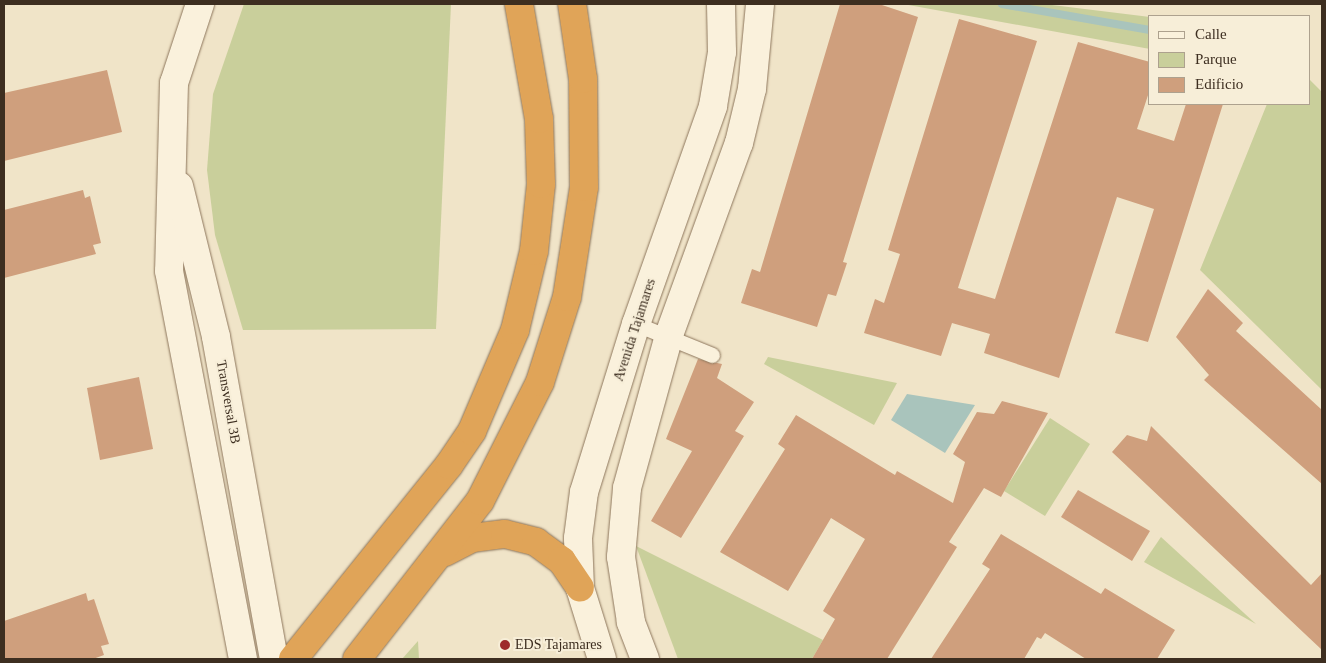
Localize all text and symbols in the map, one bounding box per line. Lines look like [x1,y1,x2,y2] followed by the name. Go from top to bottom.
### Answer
[1148,15,1311,105] legend
[1195,26,1227,42] text: Calle
[1195,51,1237,67] text: Parque
[1195,76,1243,92] text: Edificio
[610,276,660,384] street label: Avenida Tajamares
[212,359,244,445] street label: Transversal 3B
[515,637,602,653] place label: EDS Tajamares
[499,639,511,651] marker: EDS Tajamares

